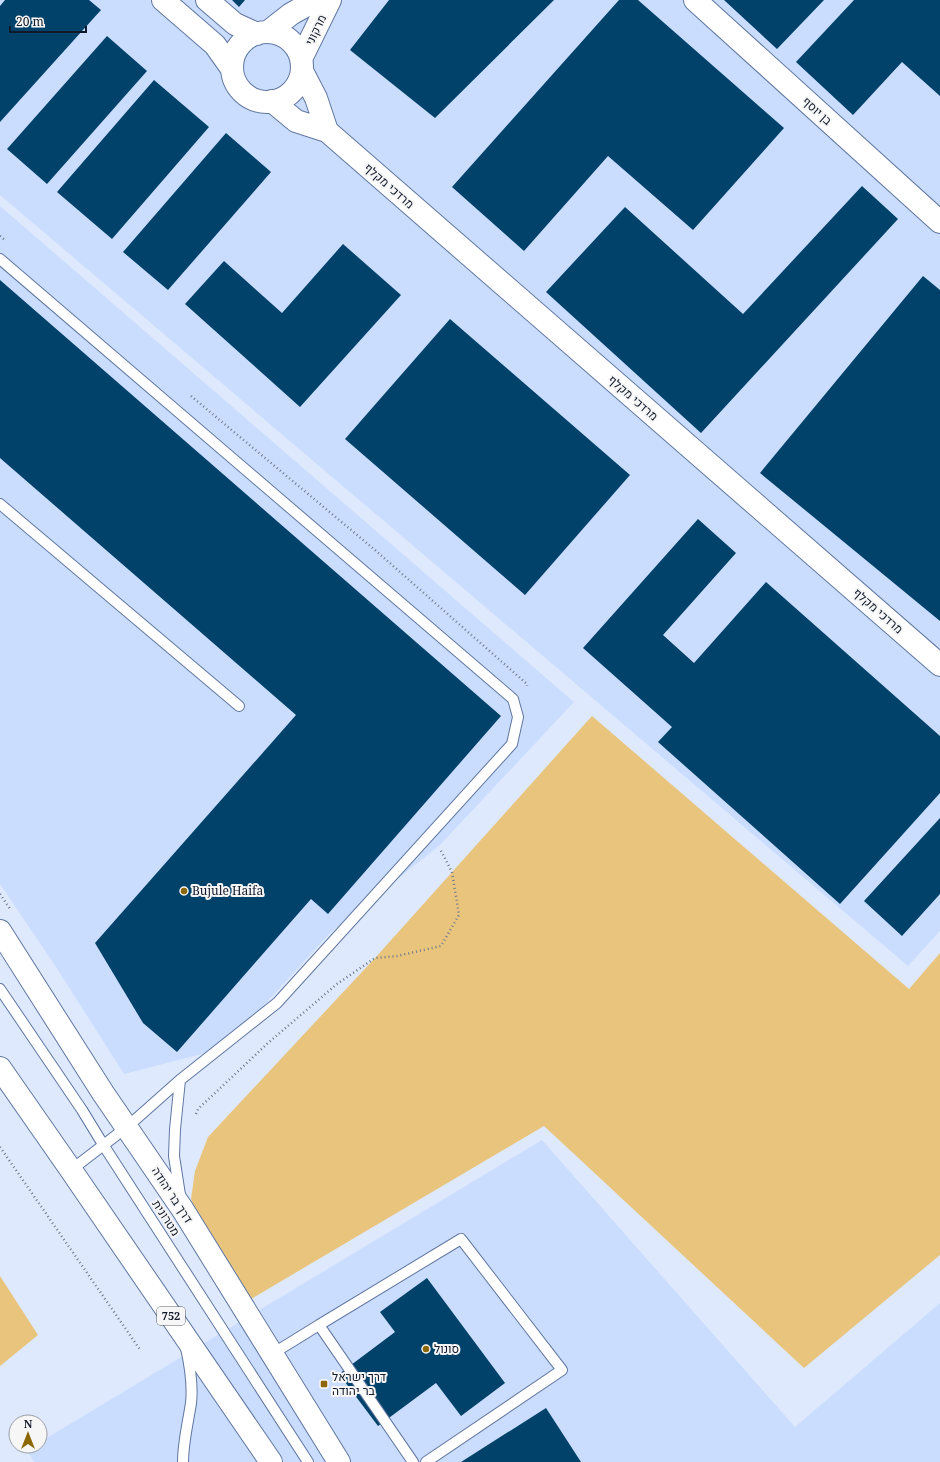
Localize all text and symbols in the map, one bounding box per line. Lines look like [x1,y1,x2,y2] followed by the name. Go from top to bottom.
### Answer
[10,8,86,34] scale bar
[301,11,330,48] street label: מרקוני
[16,13,44,30] text: 20 m
[799,93,836,129] street label: בן יוסף
[361,159,418,212] street label: מרדכי מקלף
[605,371,662,424] street label: מרדכי מקלף
[850,584,907,637] street label: מרדכי מקלף
[192,882,263,899] place label: Bujule Haifa
[179,886,189,896] marker: Bujule Haifa
[148,1163,197,1226] street label: דרך בר יהודה
[148,1196,184,1239] street label: מטרונית
[157,1307,185,1325] road number: 752
[434,1340,459,1357] place label: סונול
[421,1344,431,1354] marker: סונול
[332,1368,386,1399] place label: דרך ישראל בר יהודה
[319,1379,329,1389] marker: דרך ישראל בר יהודה
[8,1414,48,1454] north arrow
[24,1416,33,1431] text: N

